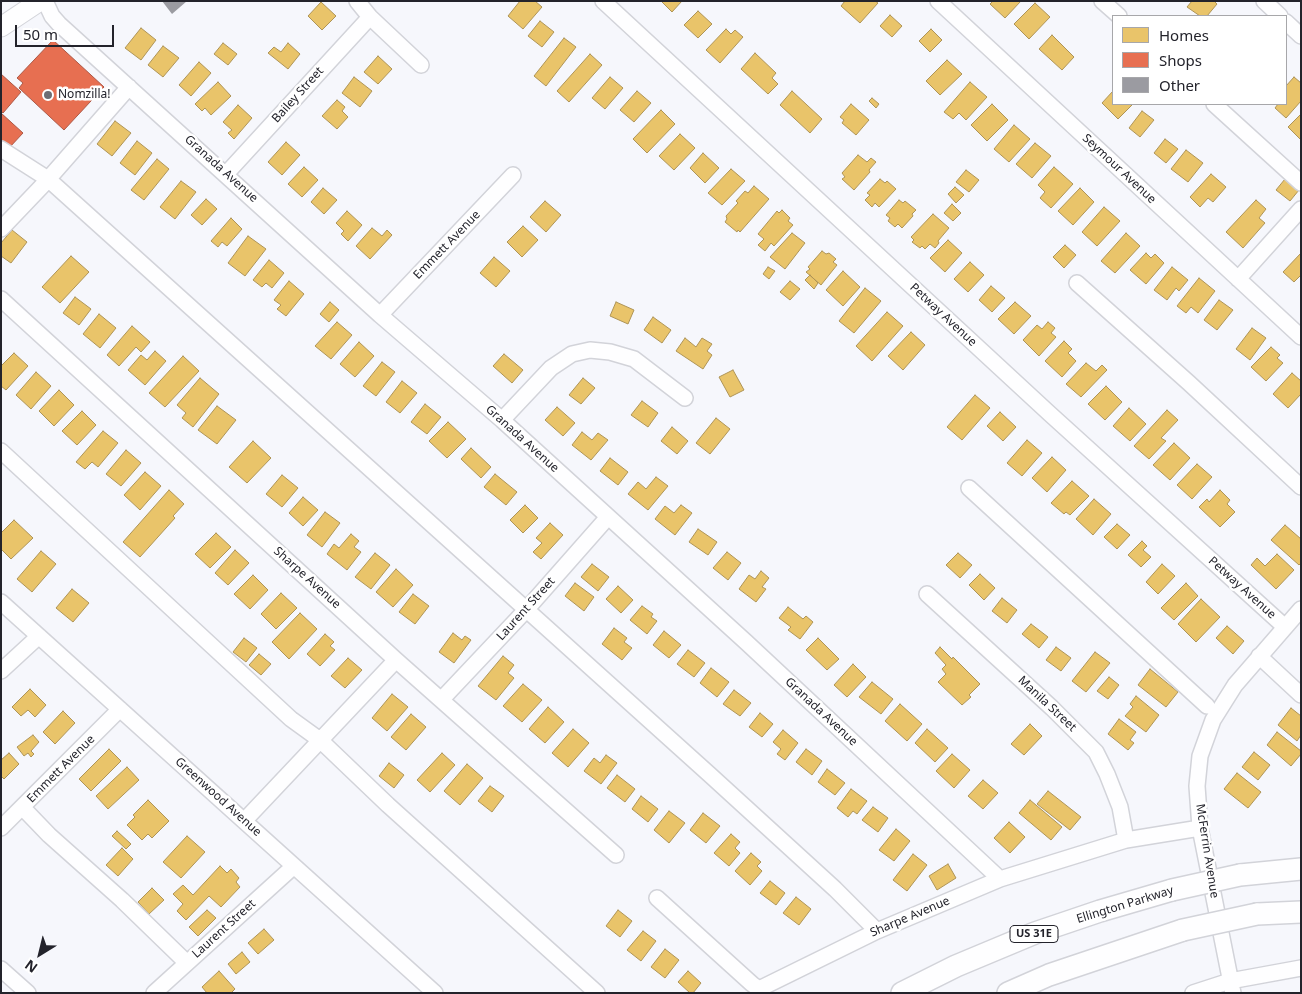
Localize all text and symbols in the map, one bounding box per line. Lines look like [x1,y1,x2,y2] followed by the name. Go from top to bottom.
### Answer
[18,15,116,47] scale bar
[1112,15,1287,105] legend
[23,24,58,44] text: 50 m
[1159,25,1209,45] text: Homes
[1159,50,1202,70] text: Shops
[269,64,327,126] street label: Bailey Street
[1159,75,1200,95] text: Other
[58,88,110,102] place label: Nomzilla!
[42,89,54,101] marker: Nomzilla!
[1079,131,1159,207] street label: Seymour Avenue
[181,132,261,206] street label: Granada Avenue
[411,208,483,282] street label: Emmett Avenue
[907,280,979,350] street label: Petway Avenue
[482,402,562,476] street label: Granada Avenue
[271,544,343,612] street label: Sharpe Avenue
[1205,554,1279,622] street label: Petway Avenue
[494,574,558,644] street label: Laurent Street
[1015,673,1079,735] street label: Manila Street
[782,675,860,749] street label: Granada Avenue
[24,732,98,806] street label: Emmett Avenue
[172,755,264,839] street label: Greenwood Avenue
[1192,803,1222,899] street label: McFerrin Avenue
[1075,883,1175,927] street label: Ellington Parkway
[868,894,952,940] street label: Sharpe Avenue
[189,897,259,961] street label: Laurent Street
[1010,926,1058,942] road number: US 31E
[15,929,65,979] north arrow
[21,956,41,978] text: N

